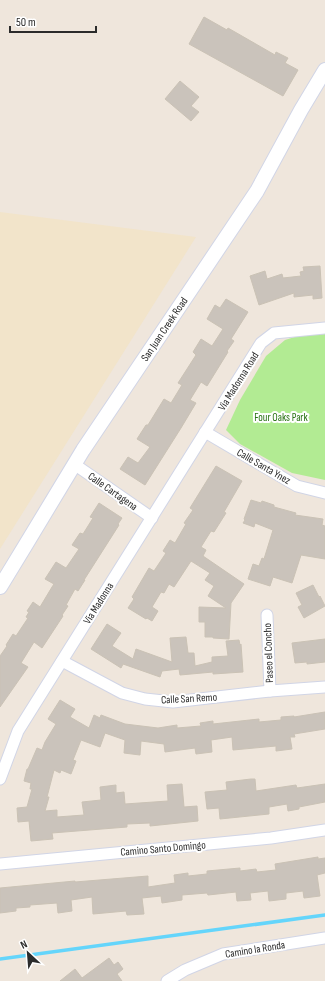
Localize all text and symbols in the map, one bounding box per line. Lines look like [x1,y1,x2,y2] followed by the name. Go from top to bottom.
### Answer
[10,8,96,34] scale bar
[16,15,36,30] text: 50 m
[138,294,191,364] street label: San Juan Creek Road
[215,349,262,413] street label: Via Madonna Road
[254,411,309,424] park label: Four Oaks Park
[235,446,293,487] street label: Calle Santa Ynez
[85,470,140,513] street label: Calle Cartagena
[81,580,116,626] street label: Via Madonna
[261,622,276,683] street label: Paseo el Concho
[161,691,218,706] street label: Calle San Remo
[120,838,207,859] street label: Camino Santo Domingo
[8,933,48,973] north arrow
[18,937,29,952] text: N
[224,938,286,961] street label: Camino la Ronda

